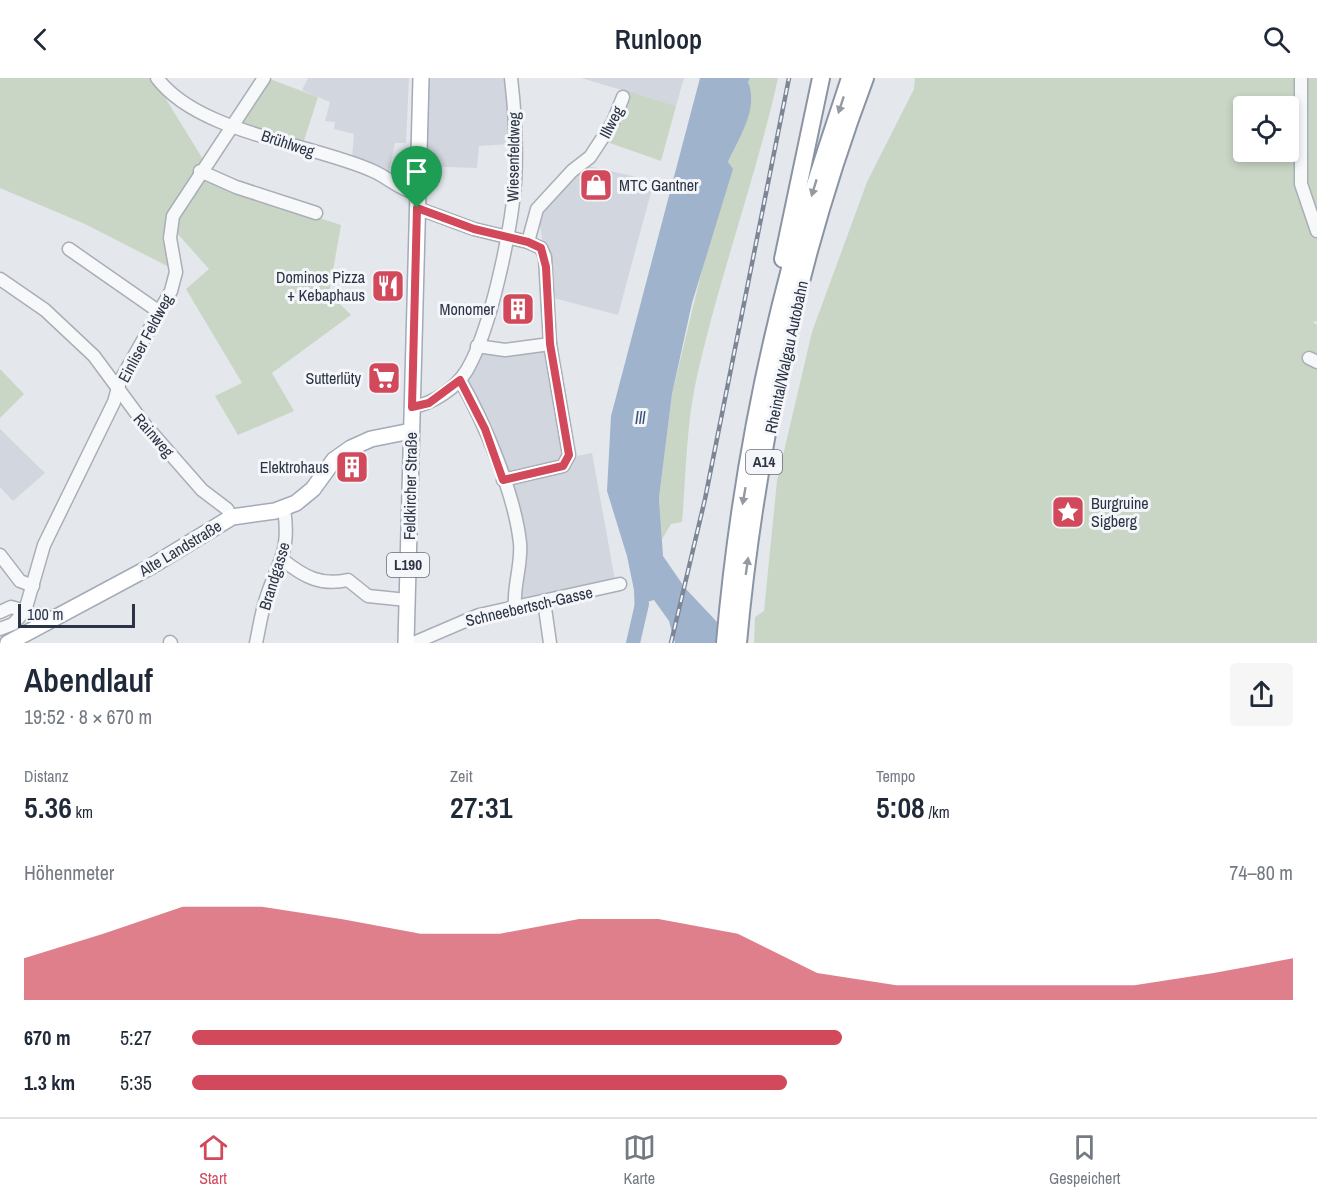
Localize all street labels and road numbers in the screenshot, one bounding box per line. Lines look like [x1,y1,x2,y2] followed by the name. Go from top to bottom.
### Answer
[594,101,629,142] street label: Illweg
[501,111,525,202] street label: Wiesenfeldweg
[259,124,318,162] street label: Brühlweg
[759,279,813,435] street label: Rheintal/Walgau Autobahn
[112,289,178,386] street label: Einliser Feldweg
[129,408,180,462] street label: Rainweg
[398,432,422,540] street label: Feldkircher Straße
[746,450,782,474] road number: A14
[134,515,225,582] street label: Alte Landstraße
[253,539,295,613] street label: Brandgasse
[387,553,429,577] road number: L190
[463,581,595,631] street label: Schneebertsch-Gasse

